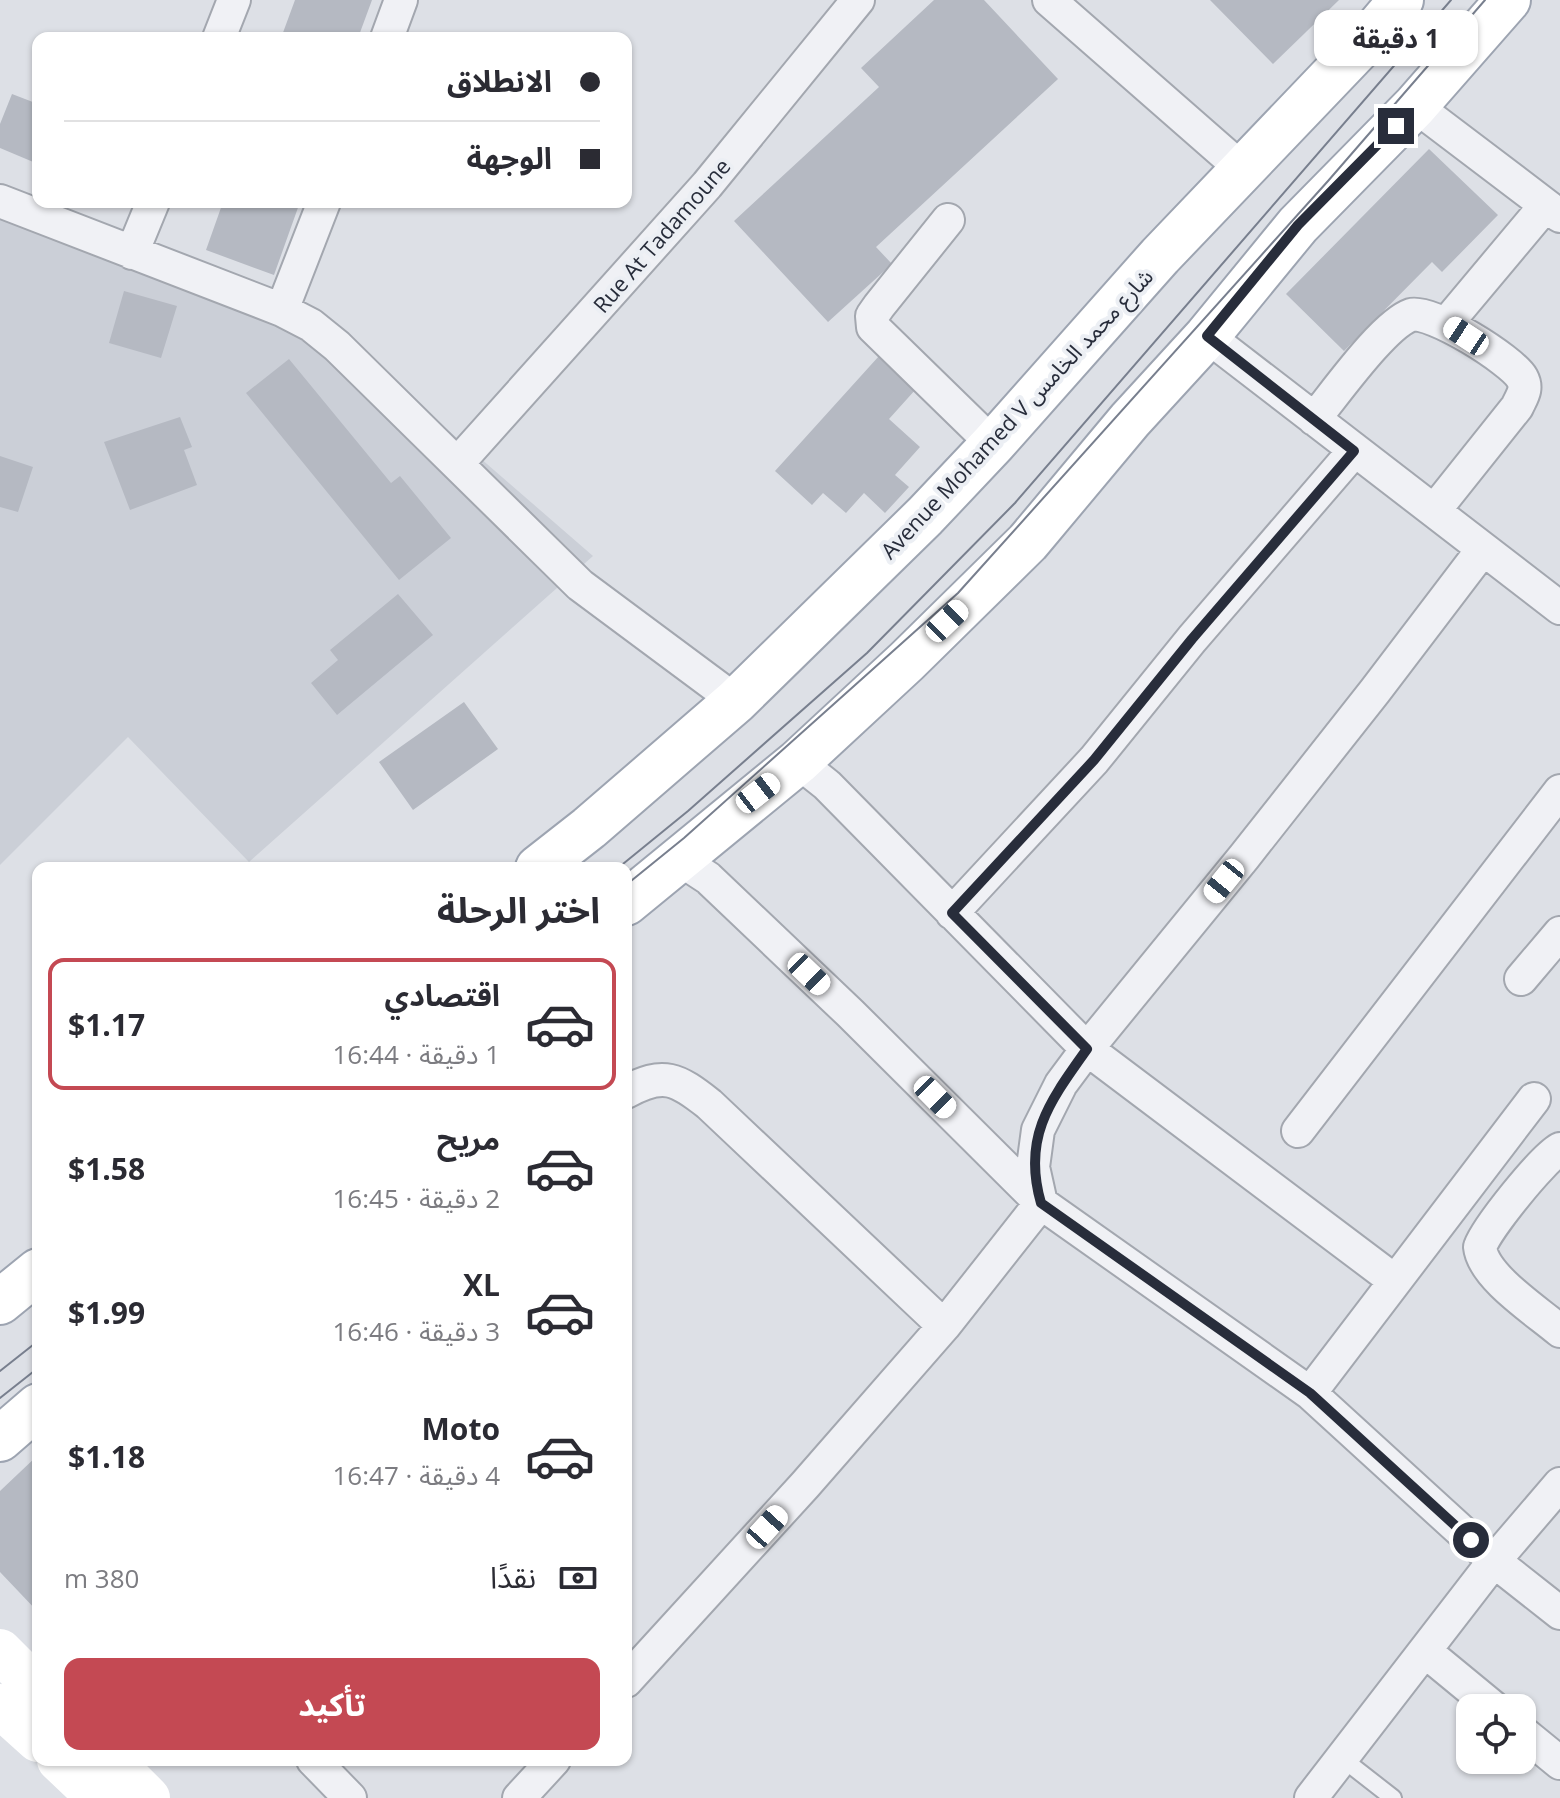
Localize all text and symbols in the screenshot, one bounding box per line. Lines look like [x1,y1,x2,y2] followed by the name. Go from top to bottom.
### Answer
[1314,10,1478,66] callout: 1 دقيقة
[1352,20,1440,56] text: 1 دقيقة
[447,60,552,101] text: الانطلاق
[1378,108,1414,144] route end
[467,137,552,178] text: الوجهة
[586,151,736,319] street label: Rue At Tadamoune
[873,261,1161,567] street label: Avenue Mohamed V شارع محمد الخامس
[1439,313,1493,359] car
[921,596,973,646] car
[732,769,784,817] car
[1200,855,1248,907] car
[437,885,600,934] text: اختر الرحلة
[783,949,835,999] car
[385,974,500,1015] text: اقتصادي
[524,988,596,1060] icon: car
[68,1004,145,1045] text: $1.17
[333,1036,500,1072] text: 1 دقيقة · 16:44
[910,1072,960,1122] car
[437,1118,500,1159] text: مريح
[524,1132,596,1204] icon: car
[68,1148,145,1189] text: $1.58
[333,1180,500,1216] text: 2 دقيقة · 16:45
[463,1264,500,1305] text: XL
[524,1276,596,1348] icon: car
[68,1292,145,1333] text: $1.99
[333,1313,500,1349] text: 3 دقيقة · 16:46
[422,1408,500,1449] text: Moto
[524,1420,596,1492] icon: car
[68,1436,145,1477] text: $1.18
[333,1457,500,1493] text: 4 دقيقة · 16:47
[742,1501,792,1553] car
[1453,1522,1489,1558] route start
[490,1556,536,1597] text: نقدًا
[556,1556,600,1600] icon: cash
[64,1560,139,1596] text: 380 m
[64,1658,600,1750] button: تأكيد
[1456,1694,1536,1774] map controls
[1456,1694,1536,1774] button: locate

